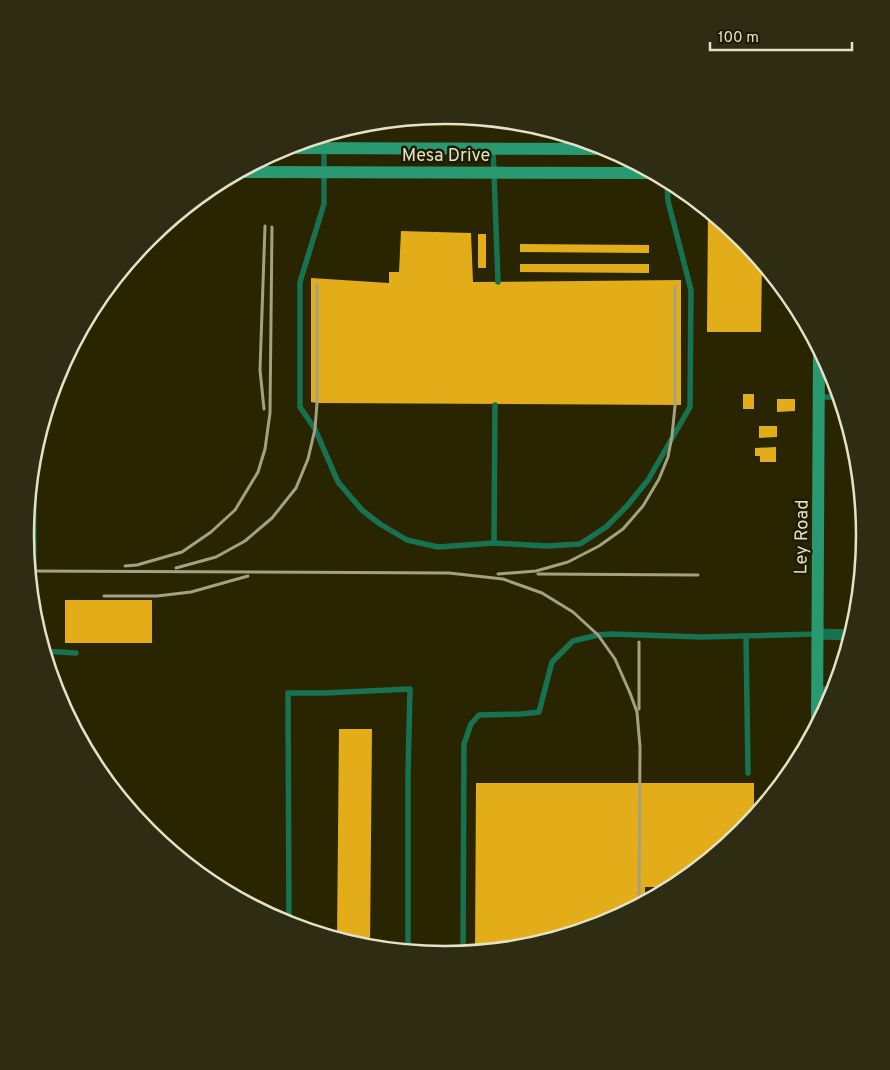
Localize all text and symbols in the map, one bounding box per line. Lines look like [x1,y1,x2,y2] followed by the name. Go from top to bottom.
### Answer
[710,20,852,52] scale bar
[718,29,759,48] text: 100 m
[402,145,490,168] street label: Mesa Drive
[790,499,815,575] street label: Ley Road

